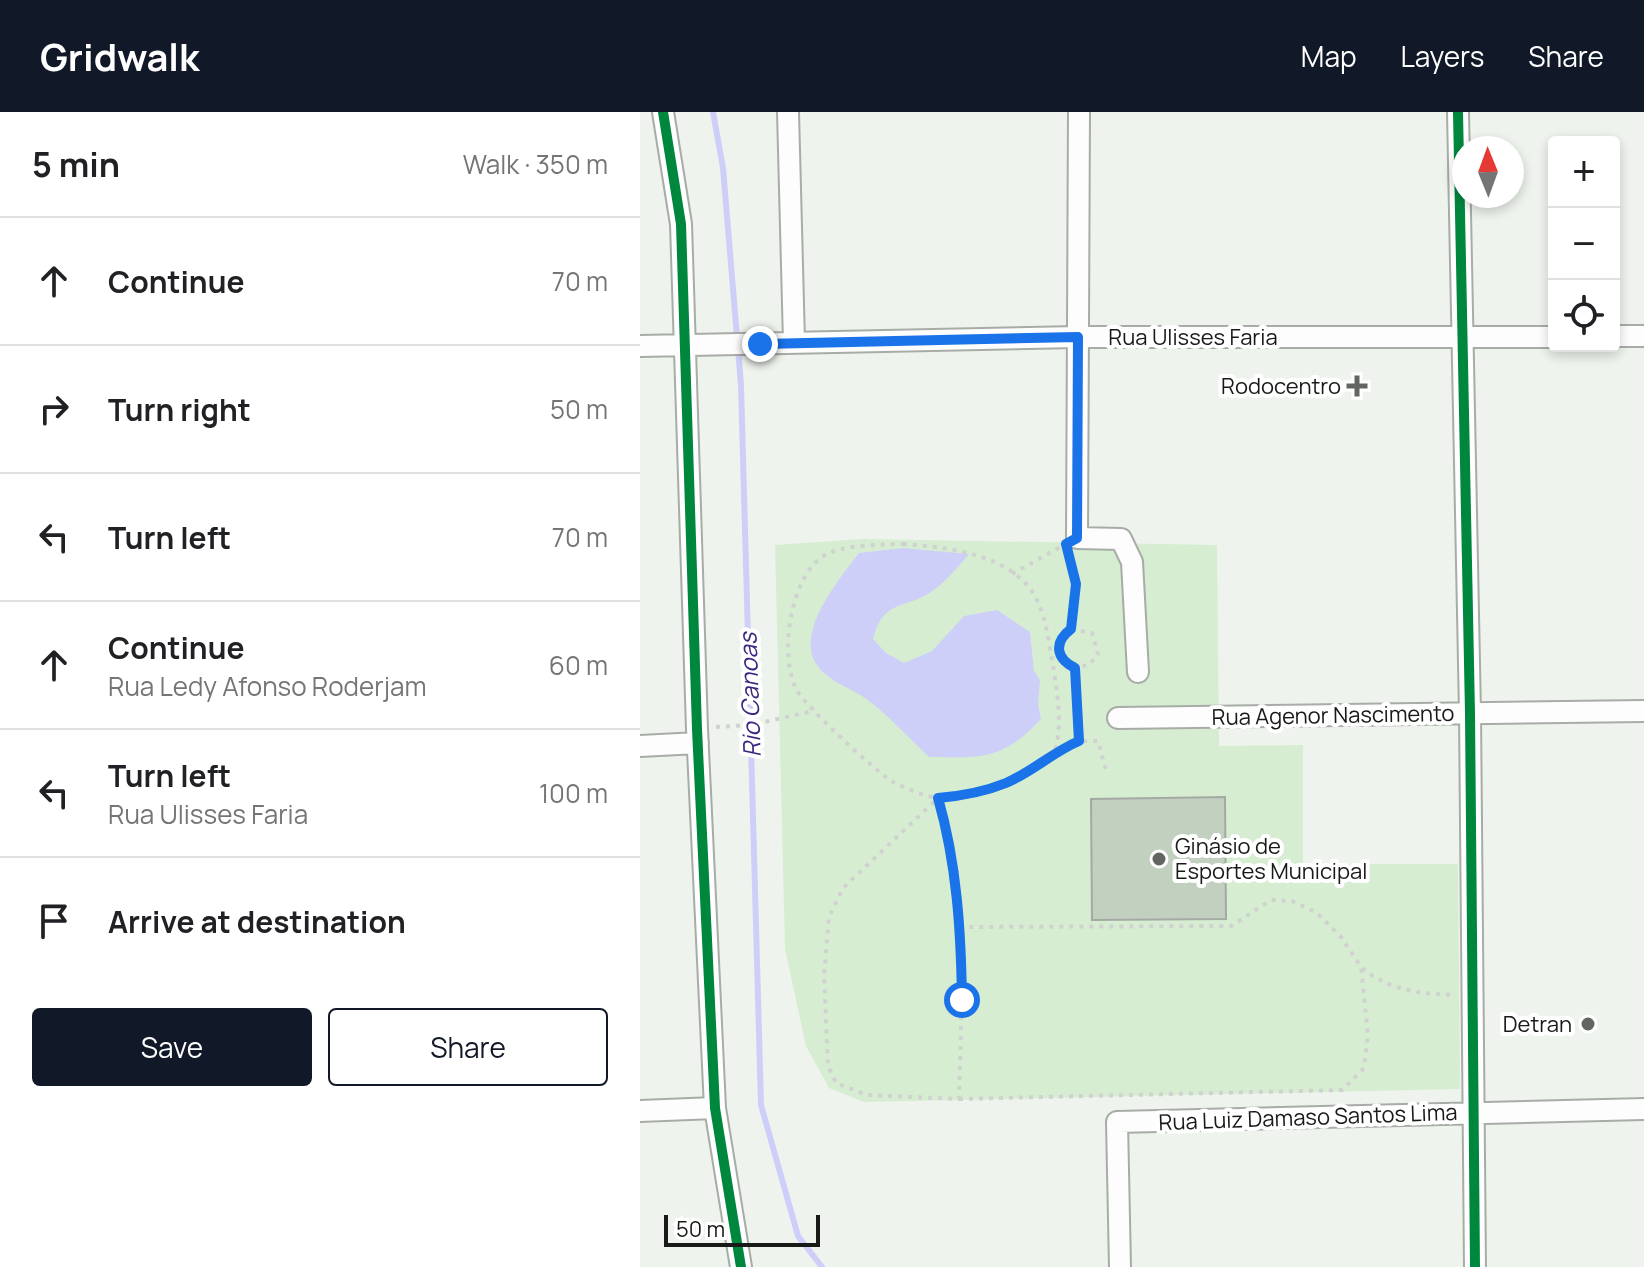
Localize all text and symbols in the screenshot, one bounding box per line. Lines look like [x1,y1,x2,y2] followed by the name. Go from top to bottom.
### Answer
[40,30,199,82] text: Gridwalk
[1301,37,1357,75] text: Map
[1401,37,1484,75] text: Layers
[1528,37,1604,75] text: Share
[1452,136,1524,208] north arrow
[1548,136,1620,352] map controls
[1548,136,1620,208] button: +
[32,141,120,187] text: 5 min
[463,146,608,182] text: Walk · 350 m
[1548,208,1620,280] button: −
[32,259,76,303] icon: ahead
[108,261,244,302] text: Continue
[552,263,608,299] text: 70 m
[1548,280,1620,352] button: locate
[1108,322,1278,352] street label: Rua Ulisses Faria
[742,326,778,362] route end
[1221,371,1341,401] place label: Rodocentro
[1348,377,1366,395] marker: Rodocentro
[32,387,76,431] icon: right
[108,389,251,430] text: Turn right
[550,391,608,427] text: 50 m
[32,515,76,559] icon: left
[108,517,231,558] text: Turn left
[552,519,608,555] text: 70 m
[108,627,244,668] text: Continue
[730,630,768,758] water label: Rio Canoas
[32,643,76,687] icon: ahead
[549,647,608,683] text: 60 m
[108,668,427,704] text: Rua Ledy Afonso Roderjam
[1211,698,1455,732] street label: Rua Agenor Nascimento
[108,755,231,796] text: Turn left
[32,771,76,815] icon: left
[539,775,608,811] text: 100 m
[108,796,308,832] text: Rua Ulisses Faria
[1175,831,1367,886] place label: Ginásio de Esportes Municipal
[1150,850,1168,868] marker: Ginásio de Esportes Municipal
[32,899,76,943] icon: arrive
[108,901,406,942] text: Arrive at destination
[944,982,980,1018] route start
[32,1008,312,1086] button: Save
[328,1008,608,1086] button: Share
[1503,1009,1572,1039] place label: Detran
[1579,1015,1597,1033] marker: Detran
[1158,1097,1458,1137] street label: Rua Luiz Damaso Santos Lima
[664,1211,820,1247] scale bar
[676,1214,725,1244] text: 50 m

